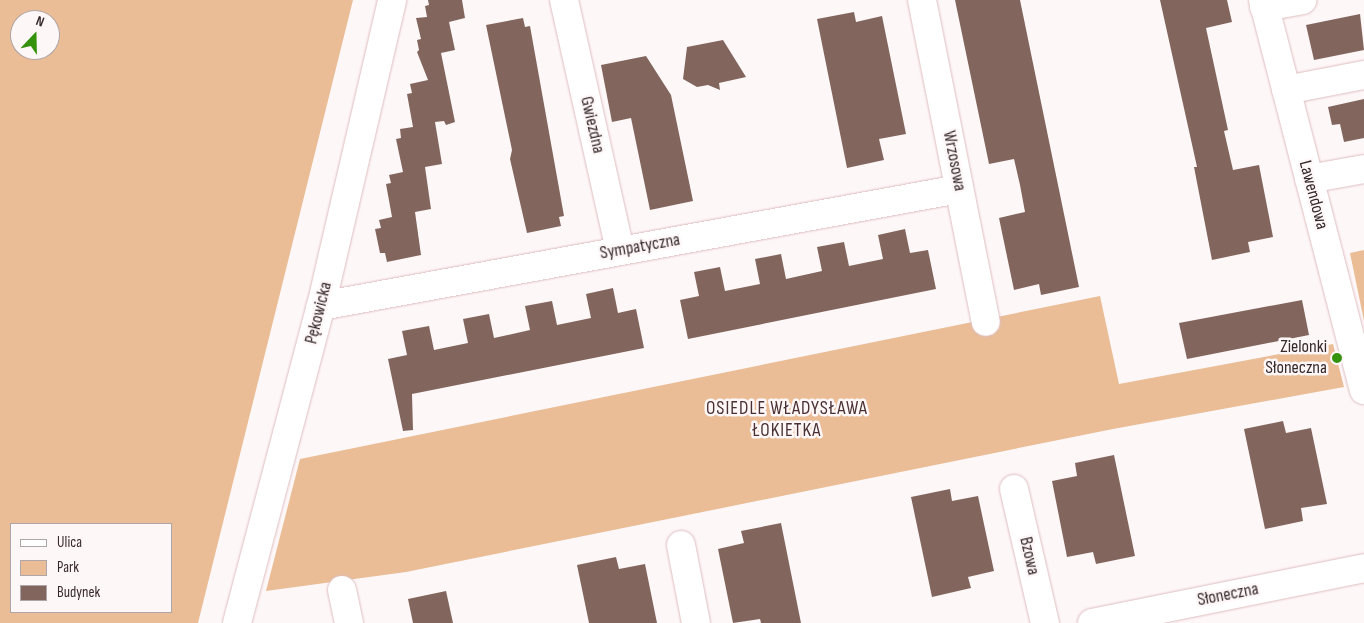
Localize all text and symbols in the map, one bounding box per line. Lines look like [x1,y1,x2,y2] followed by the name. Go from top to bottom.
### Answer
[10,10,60,60] north arrow
[34,12,47,31] text: N
[575,94,609,156] street label: Gwiezdna
[938,129,970,193] street label: Wrzosowa
[1293,158,1333,232] street label: Lawendowa
[598,229,682,265] street label: Sympatyczna
[301,280,337,346] street label: Pękowicka
[1265,337,1327,379] place label: Zielonki Słoneczna
[1331,352,1343,364] marker: Zielonki Słoneczna
[704,398,870,442] district label: OSIEDLE WŁADYSŁAWA ŁOKIETKA
[10,523,172,613] legend
[57,533,82,552] text: Ulica
[1014,535,1044,577] street label: Bzowa
[57,558,79,577] text: Park
[1196,579,1260,611] street label: Słoneczna
[57,583,100,602] text: Budynek

